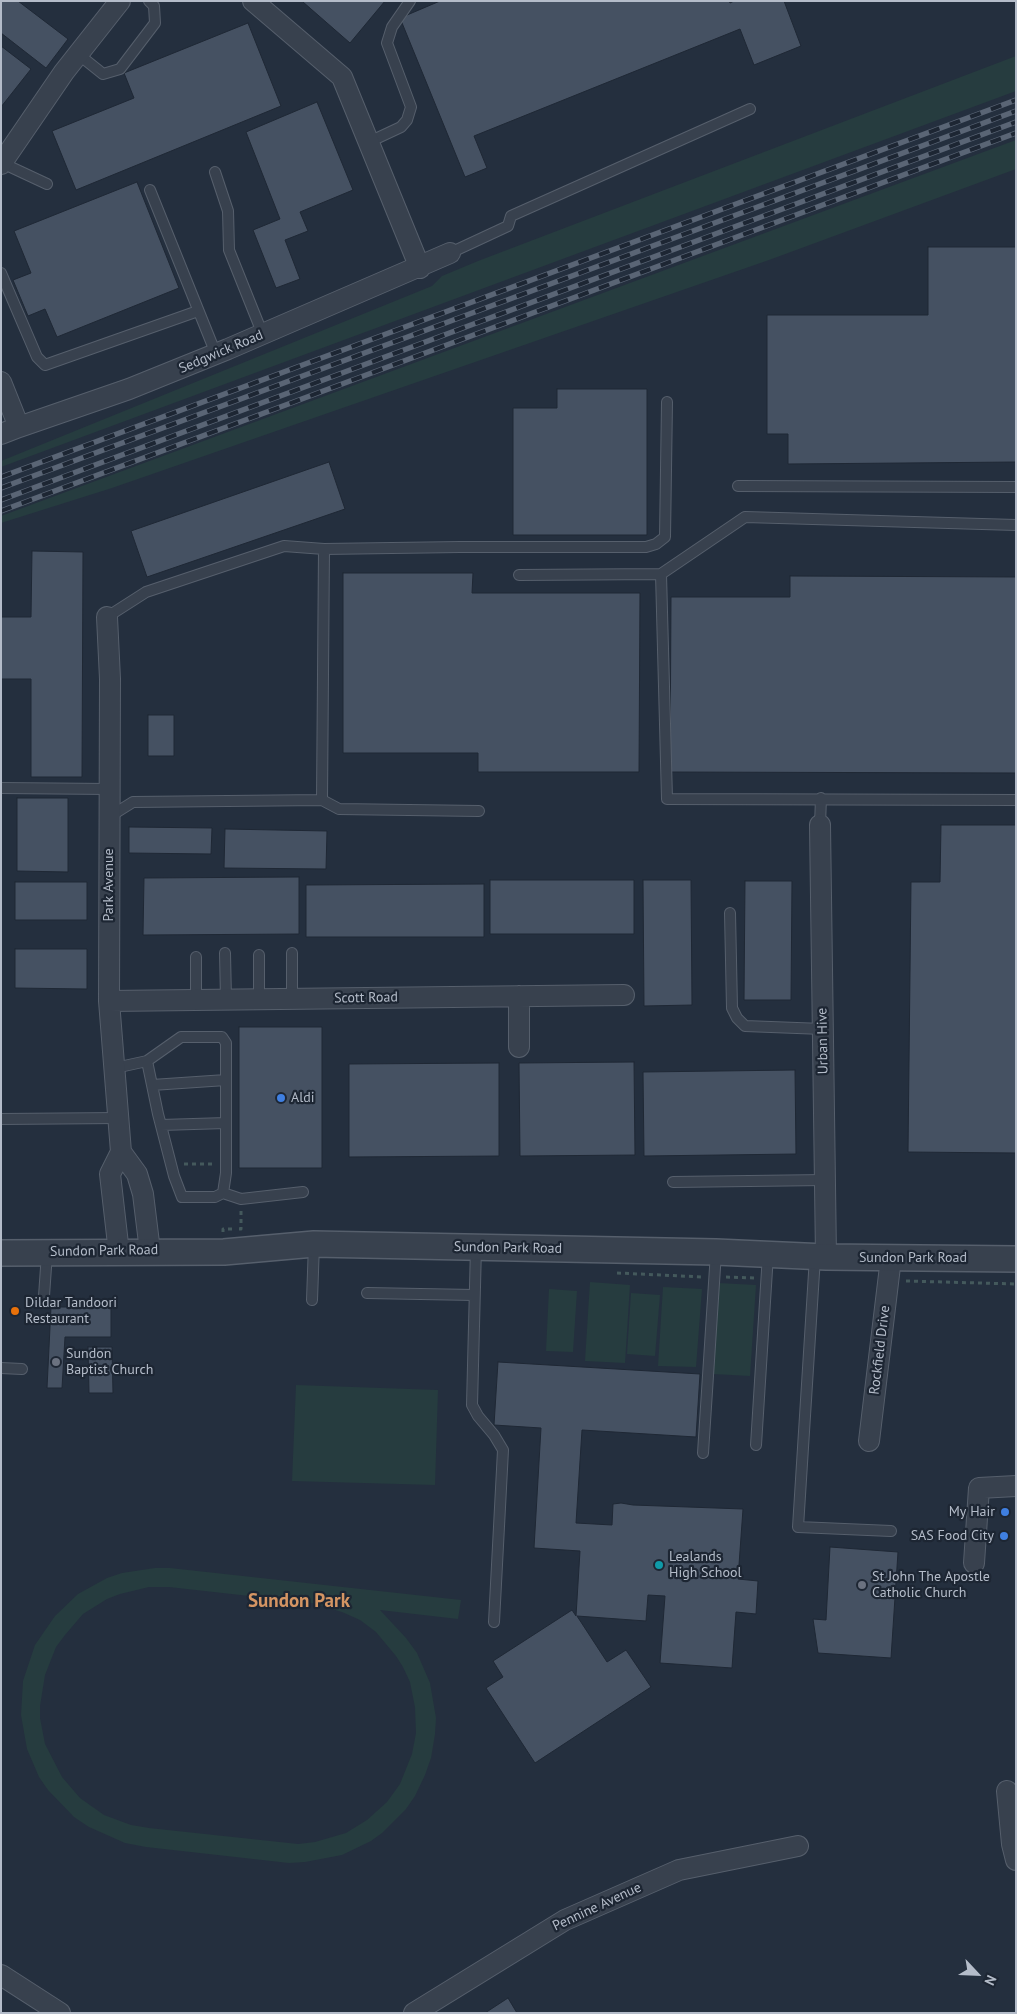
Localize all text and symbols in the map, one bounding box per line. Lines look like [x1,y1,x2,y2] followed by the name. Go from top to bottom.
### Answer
[176,327,266,377] street label: Sedgwick Road
[101,848,117,922] street label: Park Avenue
[334,989,398,1007] street label: Scott Road
[814,1008,832,1074] street label: Urban Hive
[291,1090,315,1106] place label: Aldi
[275,1092,287,1104] marker: Aldi
[454,1239,562,1257] street label: Sundon Park Road
[50,1242,158,1260] street label: Sundon Park Road
[859,1250,967,1266] street label: Sundon Park Road
[25,1295,117,1328] place label: Dildar Tandoori Restaurant
[9,1305,21,1317] marker: Dildar Tandoori Restaurant
[866,1305,894,1395] street label: Rockfield Drive
[66,1346,153,1378] place label: Sundon Baptist Church
[50,1356,62,1368] marker: Sundon Baptist Church
[949,1504,995,1520] place label: My Hair
[999,1506,1011,1518] marker: My Hair
[911,1528,994,1544] place label: SAS Food City
[998,1530,1010,1542] marker: SAS Food City
[669,1549,742,1581] place label: Lealands High School
[653,1559,665,1571] marker: Lealands High School
[872,1569,990,1601] place label: St John The Apostle Catholic Church
[856,1579,868,1591] marker: St John The Apostle Catholic Church
[248,1591,350,1613] district label: Sundon Park
[550,1879,644,1935] street label: Pennine Avenue
[952,1949,1002,1999] north arrow
[980,1972,1001,1988] text: N

